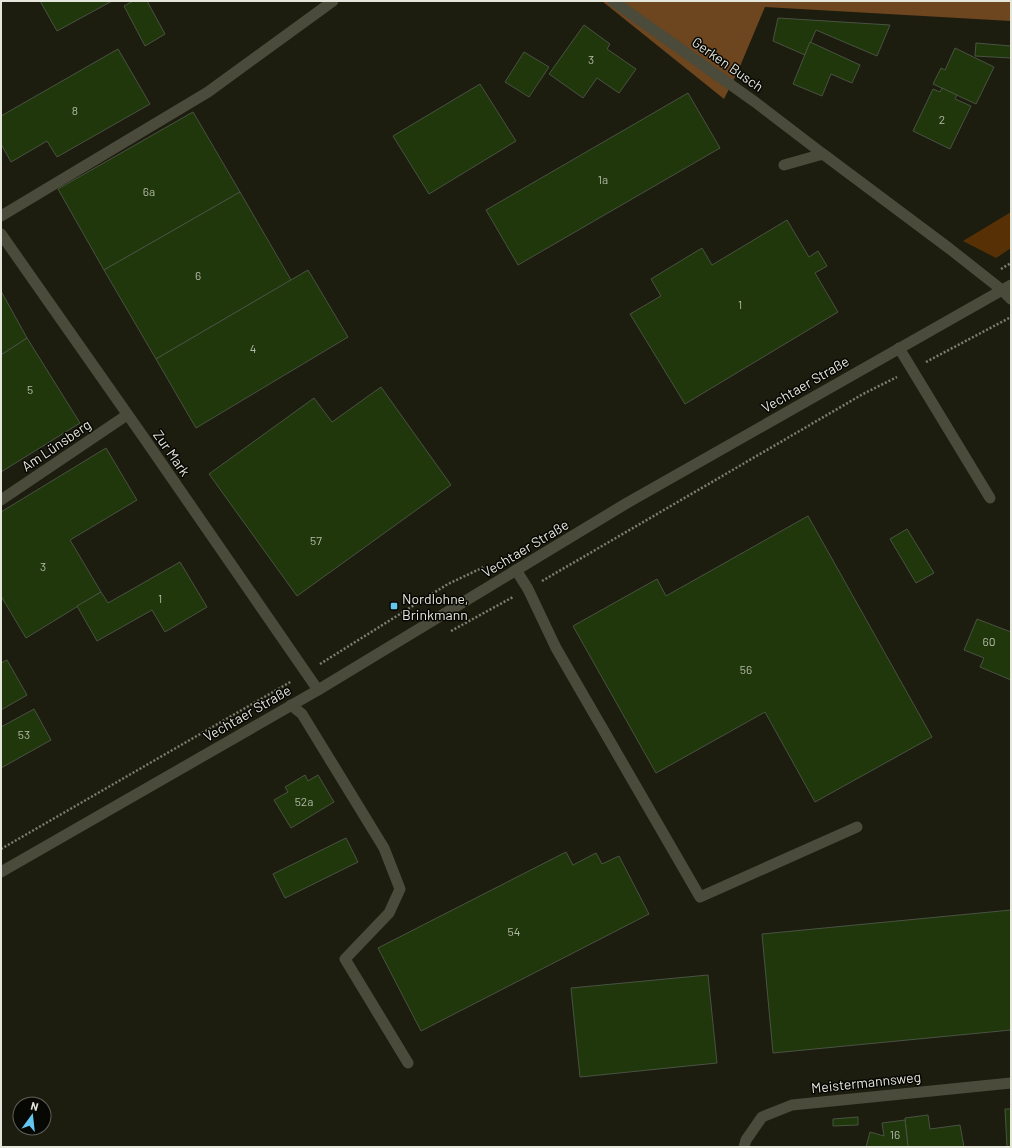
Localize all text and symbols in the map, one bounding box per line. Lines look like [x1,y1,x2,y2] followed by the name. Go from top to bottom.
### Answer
[689,33,767,95] street label: Gerken Busch
[588,52,594,66] house number: 3
[72,103,78,117] house number: 8
[939,112,945,126] house number: 2
[598,172,608,186] house number: 1a
[143,184,155,198] house number: 6a
[195,268,201,282] house number: 6
[738,297,742,311] house number: 1
[250,341,256,355] house number: 4
[758,352,852,416] street label: Vechtaer Straße
[27,382,33,396] house number: 5
[18,416,94,474] street label: Am Lünsberg
[150,427,194,479] street label: Zur Mark
[479,515,571,581] street label: Vechtaer Straße
[310,533,322,547] house number: 57
[40,559,46,573] house number: 3
[402,590,469,623] place label: Nordlohne, Brinkmann
[158,591,162,605] house number: 1
[389,601,399,611] marker: Nordlohne, Brinkmann
[983,634,995,648] house number: 60
[740,662,752,676] house number: 56
[200,681,294,745] street label: Vechtaer Straße
[18,727,30,741] house number: 53
[295,794,313,808] house number: 52a
[508,924,520,938] house number: 54
[810,1068,922,1096] street label: Meistermannsweg
[12,1096,52,1136] north arrow
[29,1099,40,1113] text: N
[890,1127,900,1141] house number: 16

